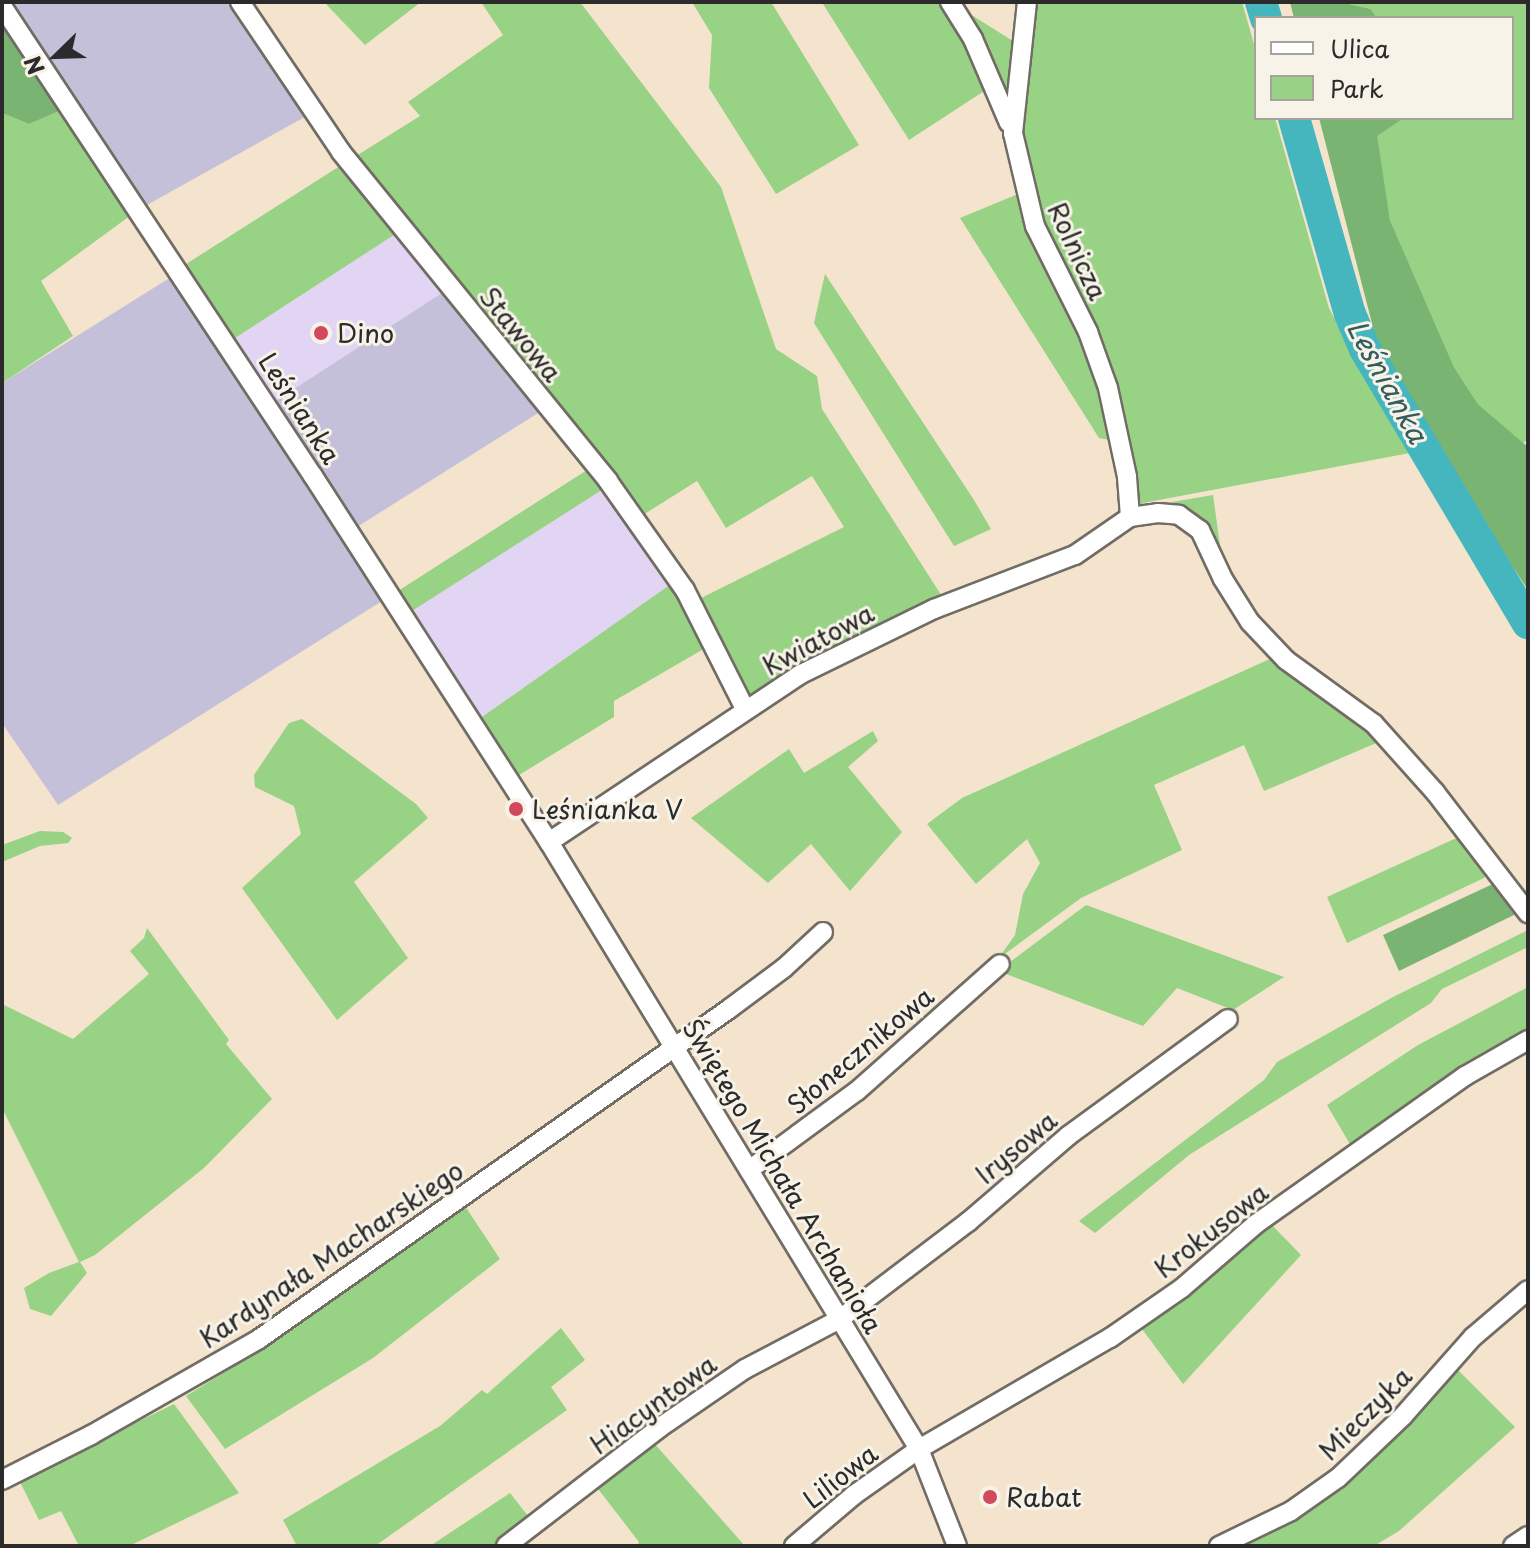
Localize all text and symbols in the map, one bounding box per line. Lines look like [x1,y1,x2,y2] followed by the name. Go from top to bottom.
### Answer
[16,16,96,96] north arrow
[1254,16,1514,120] legend
[1330,30,1389,66] text: Ulica
[15,51,52,80] text: N
[1330,70,1384,106] text: Park
[1042,197,1114,305] street label: Rolnicza
[473,280,569,388] street label: Stawowa
[1340,314,1436,448] water label: Leśnianka
[337,317,394,349] place label: Dino
[312,324,330,342] marker: Dino
[253,347,347,469] street label: Leśnianka
[757,597,879,681] street label: Kwiatowa
[532,793,684,825] place label: Leśnianka V
[507,800,525,818] marker: Leśnianka V
[781,980,939,1120] street label: Słonecznikowa
[676,1012,890,1340] street label: Świętego Michała Archanioła
[969,1104,1063,1190] street label: Irysowa
[193,1154,469,1354] street label: Kardynała Macharskiego
[1148,1176,1274,1284] street label: Krokusowa
[584,1348,722,1460] street label: Hiacyntowa
[1312,1360,1418,1466] street label: Mieczyka
[797,1437,883,1515] street label: Liliowa
[1006,1481,1082,1513] place label: Rabat
[981,1488,999,1506] marker: Rabat

